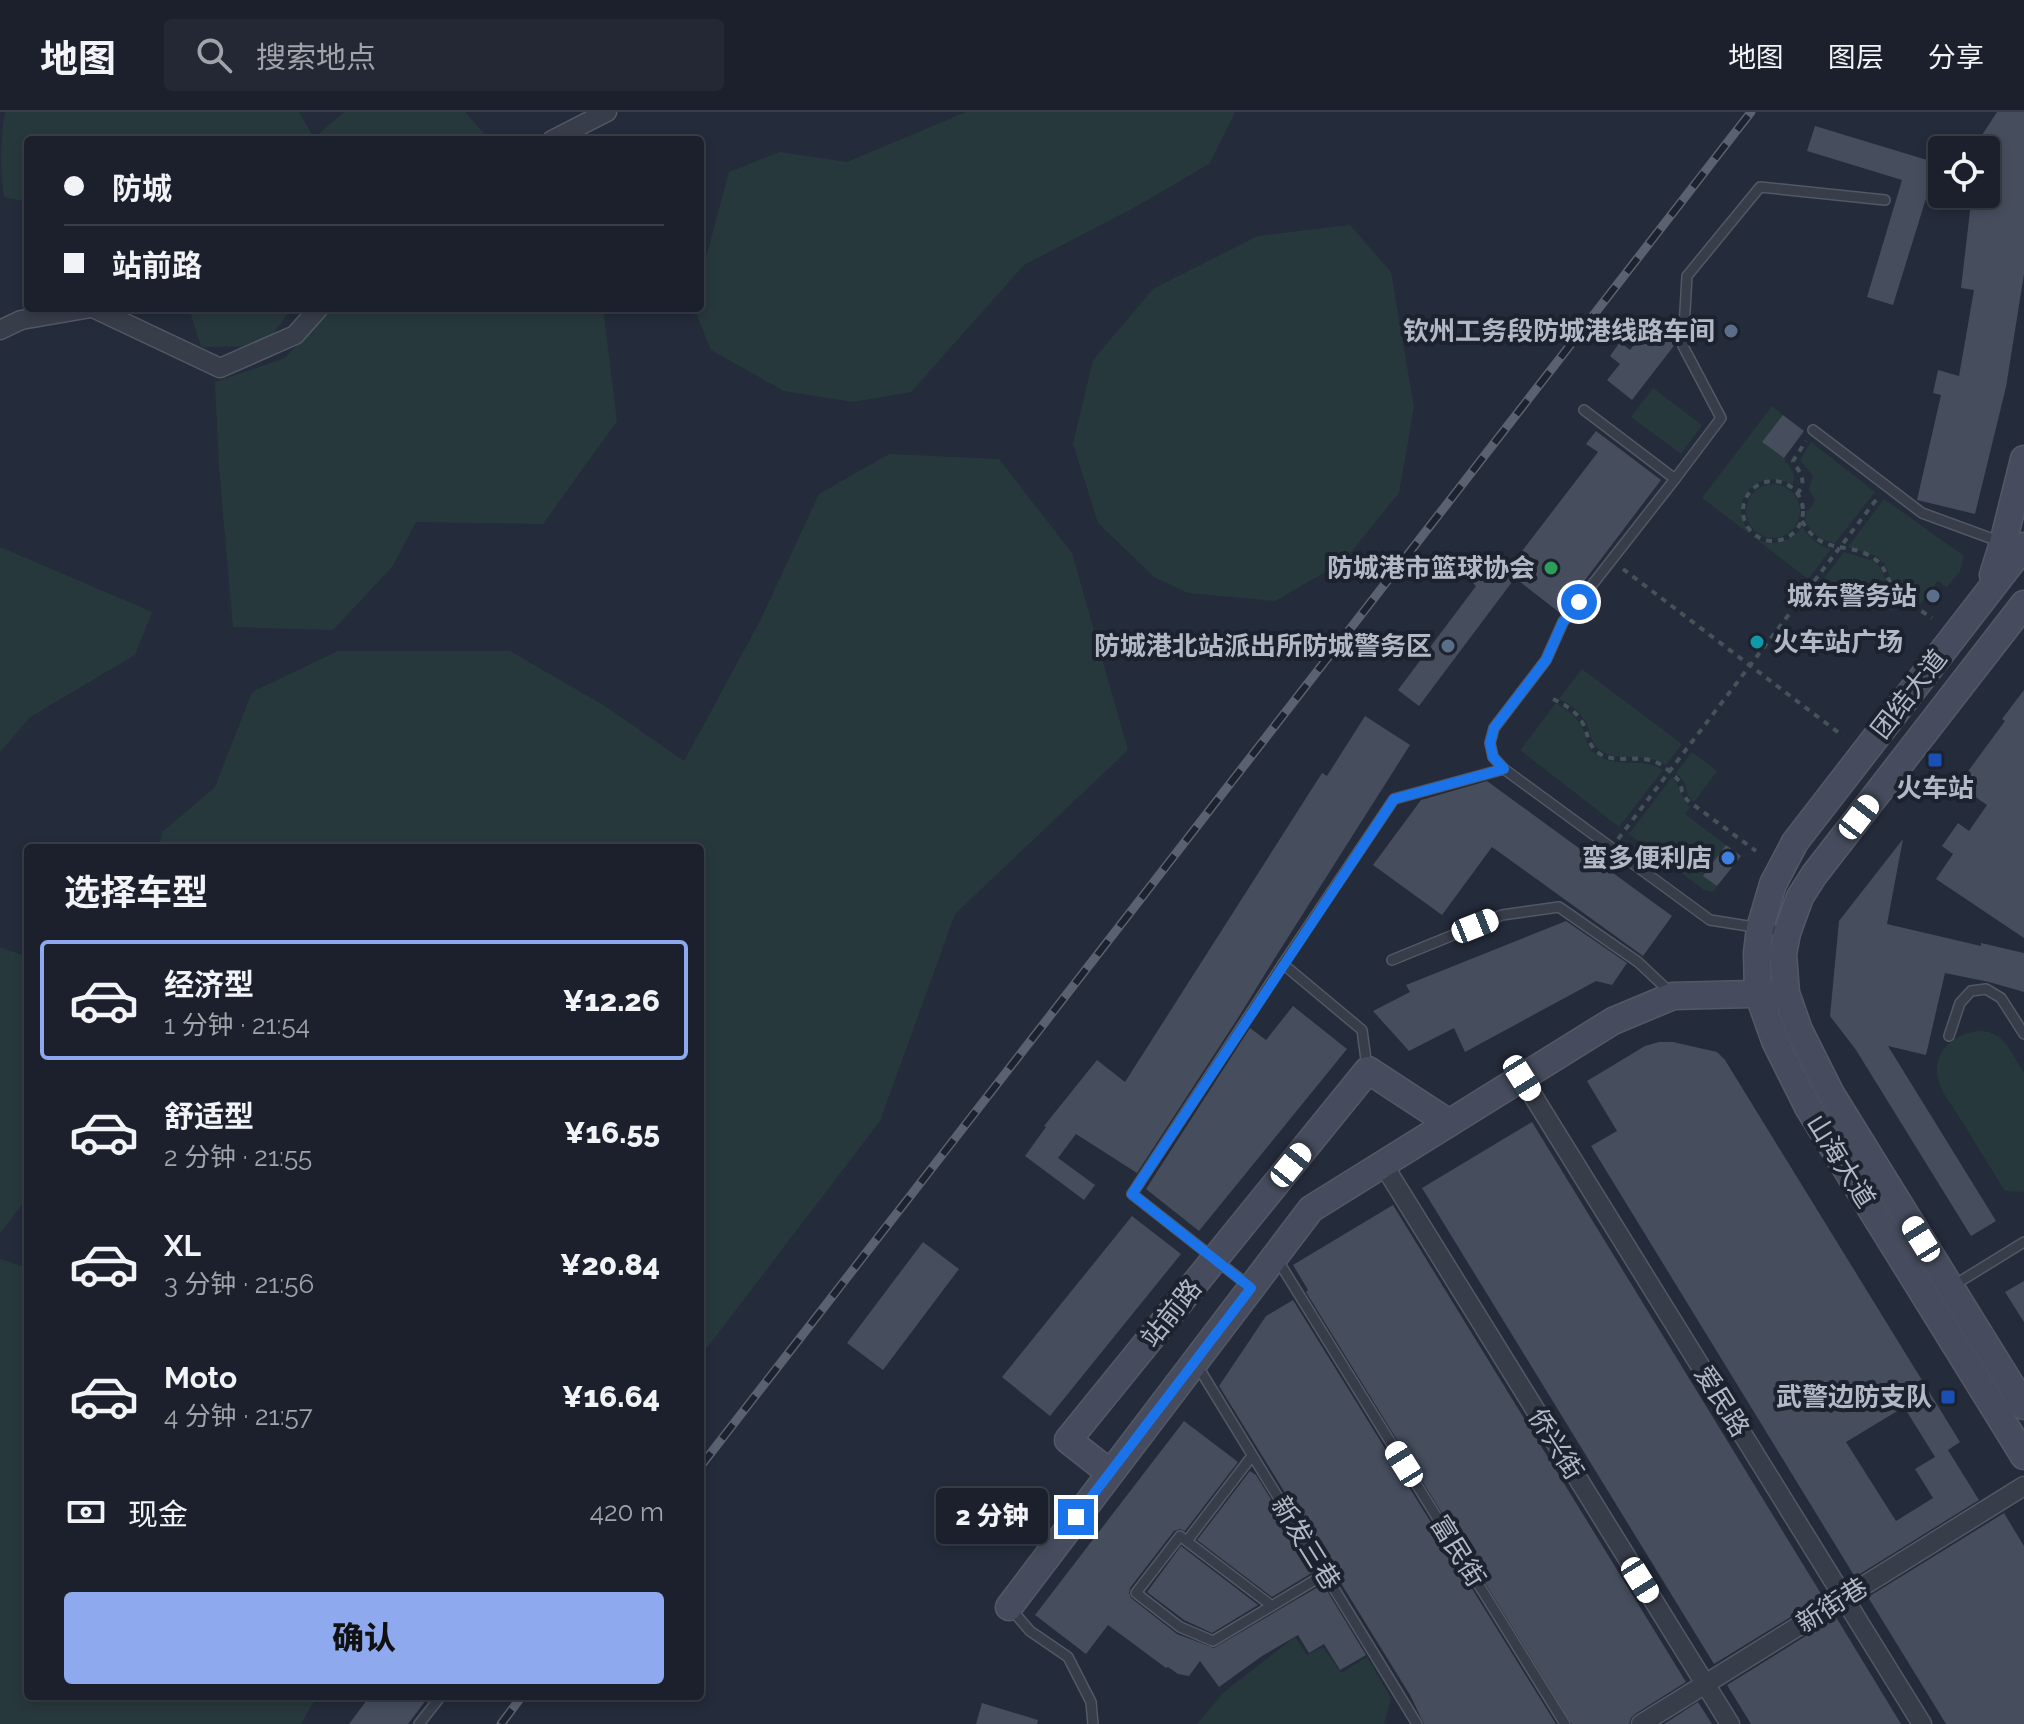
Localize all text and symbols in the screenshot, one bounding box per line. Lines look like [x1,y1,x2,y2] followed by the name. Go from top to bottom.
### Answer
[164,19,724,91] search box
[192,33,236,77] icon: search
[40,36,116,81] text: 地图
[256,40,376,75] text: 搜索地点
[1728,41,1784,74] text: 地图
[1828,41,1884,74] text: 图层
[1928,41,1984,74] text: 分享
[1928,136,2000,208] map controls
[1928,136,2000,208] button: locate
[112,171,172,206] text: 防城
[112,248,202,283] text: 站前路
[1403,316,1715,346] place label: 钦州工务段防城港线路车间
[1722,322,1740,340] marker: 钦州工务段防城港线路车间
[1327,553,1535,583] place label: 防城港市篮球协会
[1542,559,1560,577] marker: 防城港市篮球协会
[1787,581,1917,611] place label: 城东警务站
[1561,584,1597,620] route start
[1924,587,1942,605] marker: 城东警务站
[1773,627,1903,657] place label: 火车站广场
[1094,631,1432,661] place label: 防城港北站派出所防城警务区
[1748,633,1766,651] marker: 火车站广场
[1439,637,1457,655] marker: 防城港北站派出所防城警务区
[1865,644,1953,744] street label: 团结大道
[1926,751,1944,769] marker: 火车站
[1896,773,1974,803] place label: 火车站
[1835,791,1883,843] car
[1582,843,1712,873] place label: 蛮多便利店
[1719,849,1737,867] marker: 蛮多便利店
[64,871,208,913] text: 选择车型
[1448,906,1502,946] car
[68,964,140,1036] icon: car
[164,967,254,1002] text: 经济型
[562,983,660,1018] text: ¥12.26
[164,1010,310,1040] text: 1 分钟 · 21:54
[1499,1051,1545,1105] car
[68,1096,140,1168] icon: car
[164,1099,254,1134] text: 舒适型
[1801,1109,1881,1213] street label: 山海大道
[564,1115,660,1150] text: ¥16.55
[1267,1139,1315,1191] car
[164,1142,312,1172] text: 2 分钟 · 21:55
[1898,1212,1944,1266] car
[68,1228,140,1300] icon: car
[164,1228,201,1263] text: XL
[560,1247,660,1282] text: ¥20.84
[164,1269,314,1299] text: 3 分钟 · 21:56
[1135,1273,1207,1353] street label: 站前路
[68,1360,140,1432] icon: car
[164,1360,237,1395] text: Moto
[1689,1360,1755,1442] street label: 爱民路
[562,1379,660,1414] text: ¥16.64
[1776,1382,1932,1412] place label: 武警边防支队
[1939,1388,1957,1406] marker: 武警边防支队
[164,1401,313,1431] text: 4 分钟 · 21:57
[1523,1403,1589,1485] street label: 侨兴街
[1381,1437,1427,1491] car
[936,1489,1048,1545] callout: 2 分钟
[64,1490,108,1534] icon: cash
[1266,1491,1346,1595] street label: 新发三巷
[128,1497,188,1532] text: 现金
[590,1497,664,1527] text: 420 m
[1058,1499,1094,1535] route end
[955,1501,1029,1531] text: 2 分钟
[1425,1510,1491,1592] street label: 富民街
[1617,1553,1663,1607] car
[1791,1572,1873,1638] street label: 新街巷
[64,1592,664,1684] button: 确认

